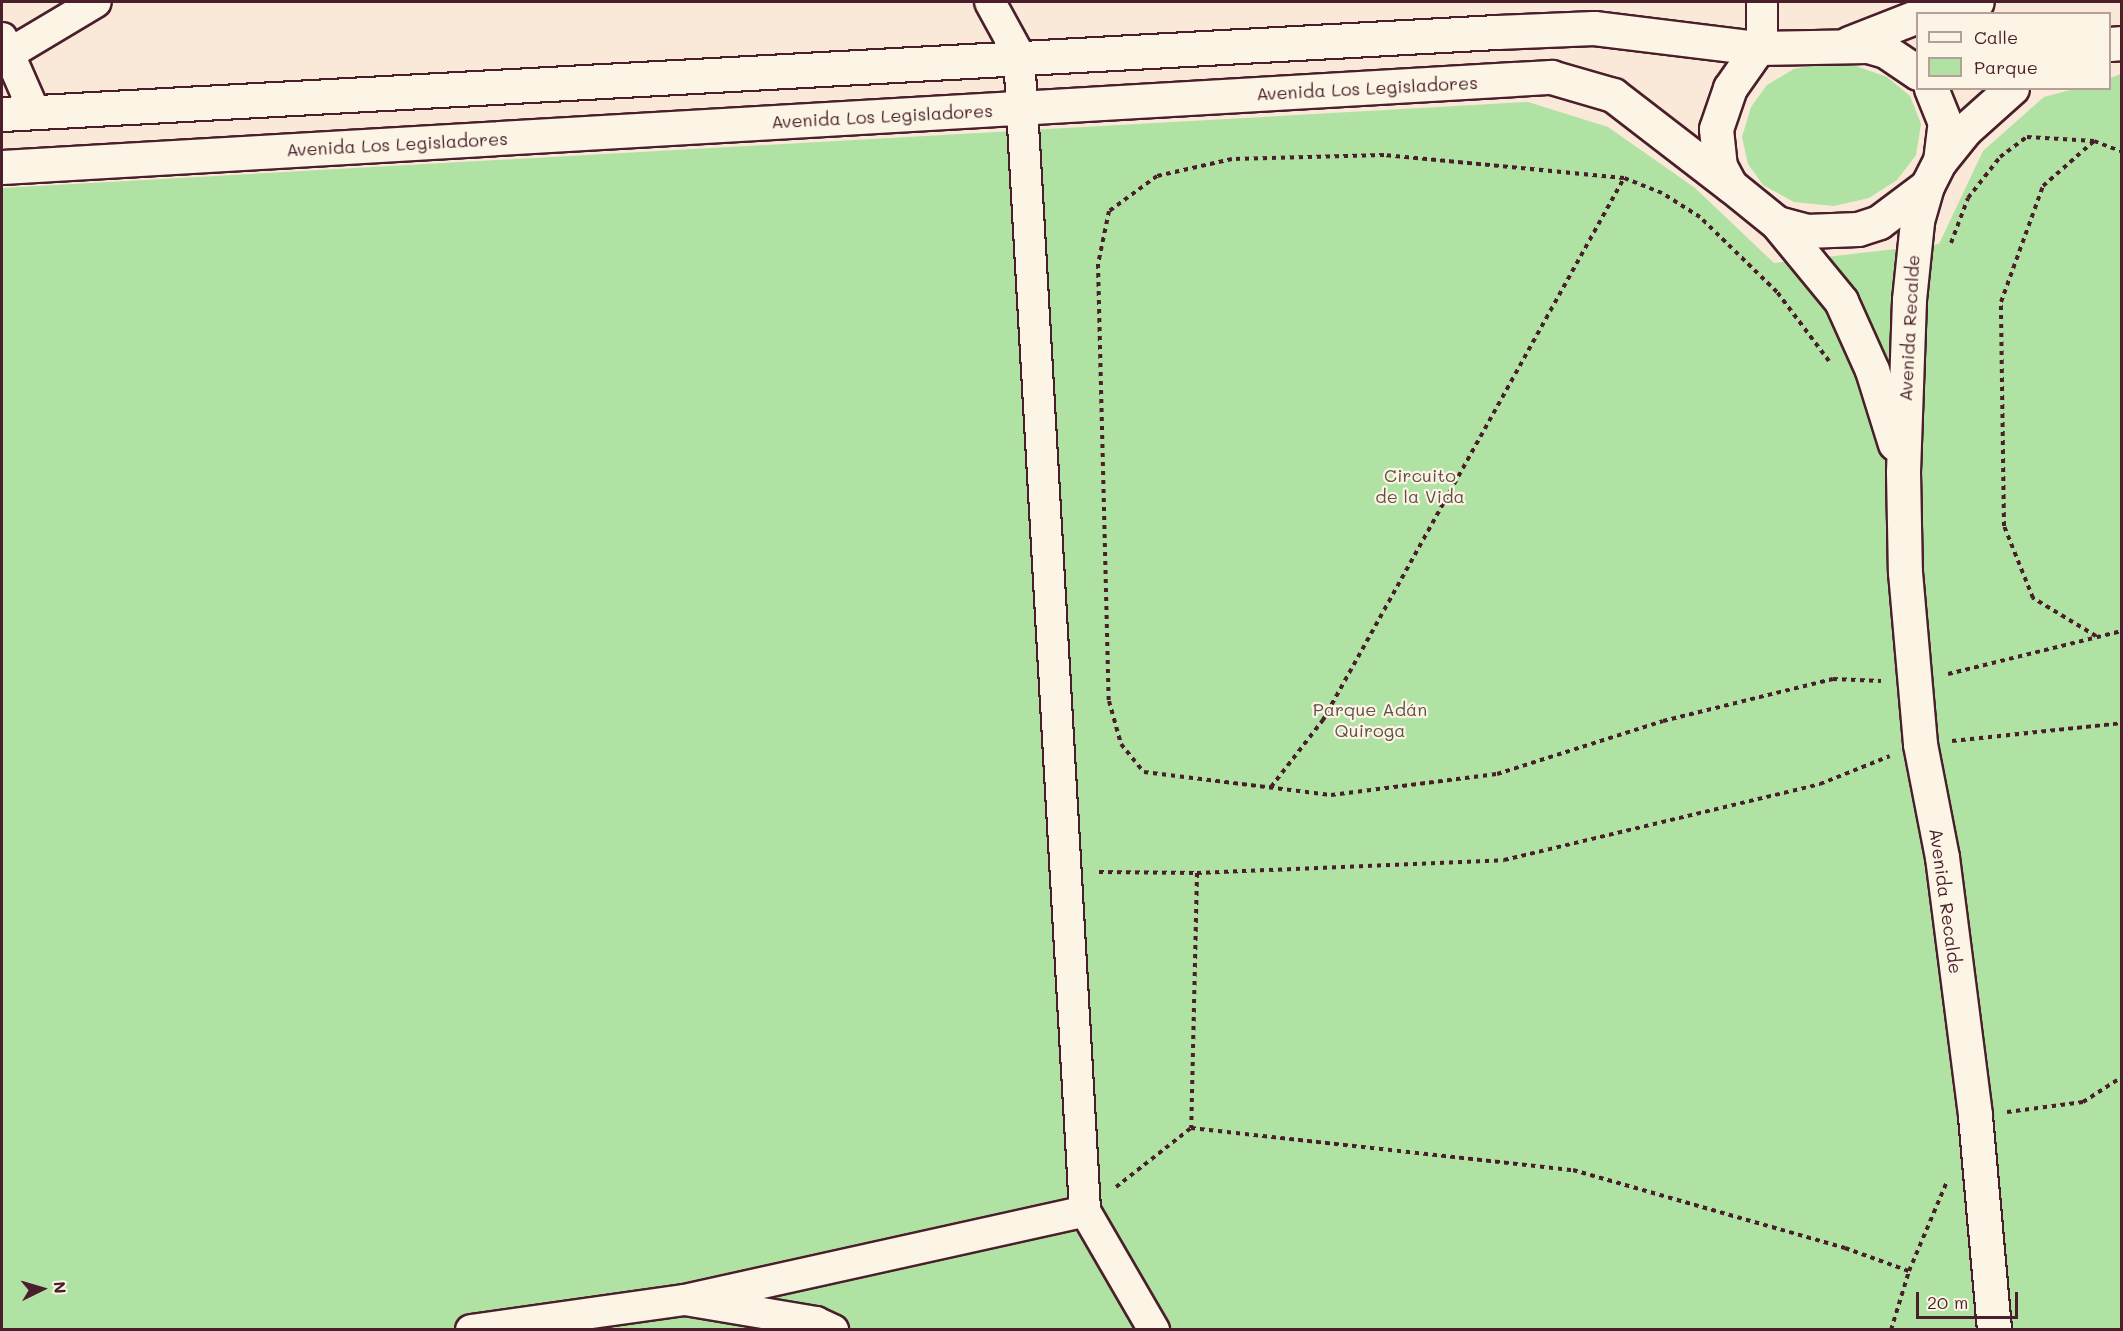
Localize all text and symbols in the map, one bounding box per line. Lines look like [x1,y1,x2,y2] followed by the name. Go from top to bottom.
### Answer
[1916,12,2111,90] legend
[1974,25,2018,49] text: Calle
[1974,55,2038,79] text: Parque
[1256,71,1478,105] street label: Avenida Los Legisladores
[771,99,993,133] street label: Avenida Los Legisladores
[286,127,508,161] street label: Avenida Los Legisladores
[1894,254,1924,402] street label: Avenida Recalde
[1375,465,1465,508] park label: Circuito de la Vida
[1313,699,1427,742] park label: Parque Adán Quiroga
[1925,827,1967,975] street label: Avenida Recalde
[12,1259,72,1319] north arrow
[49,1280,71,1294] text: N
[1919,1280,2021,1318] scale bar
[1927,1290,1968,1314] text: 20 m

